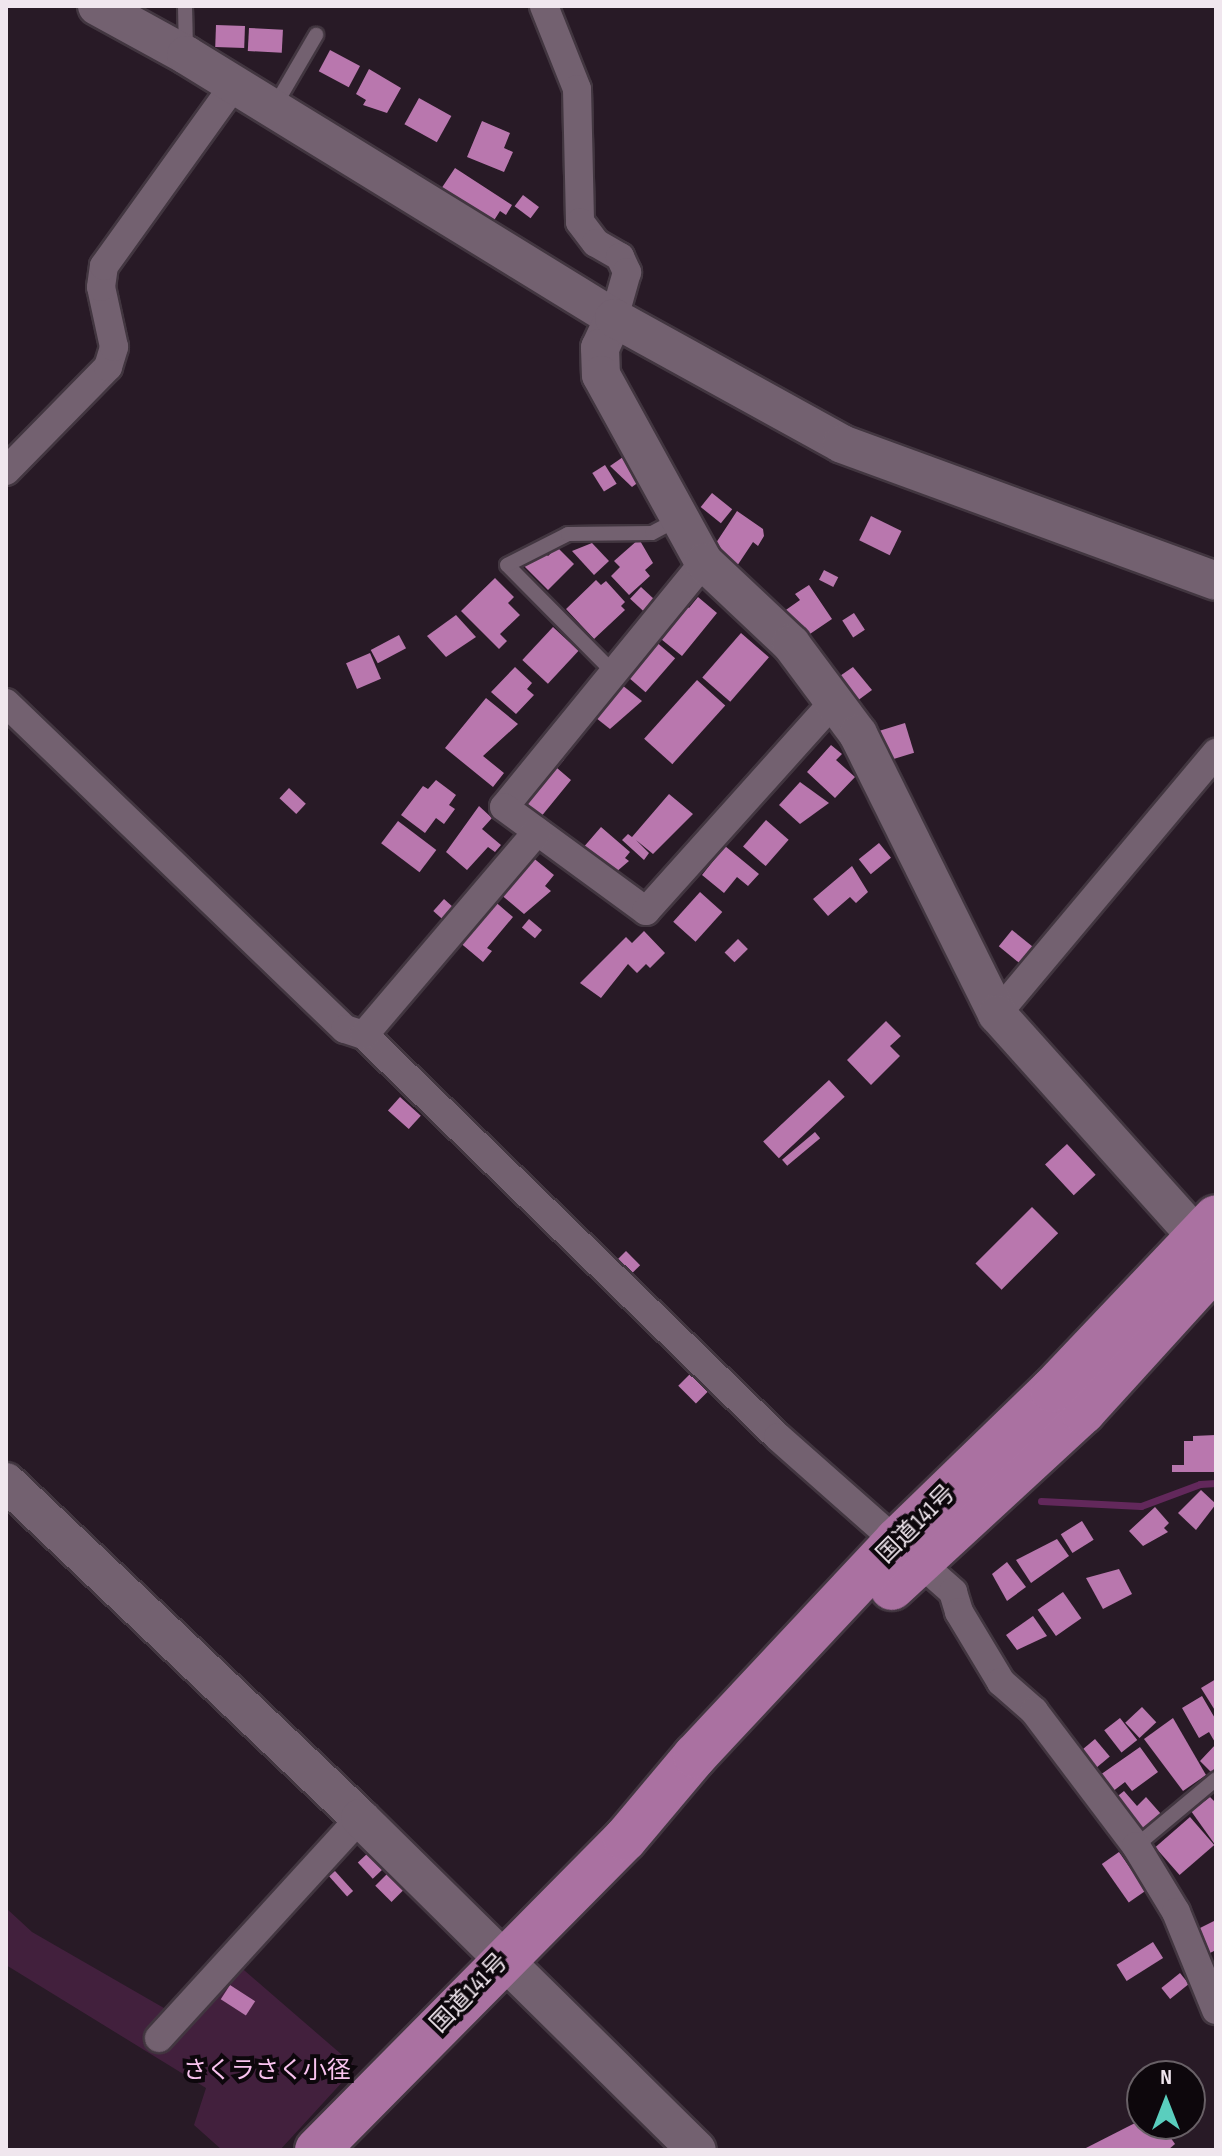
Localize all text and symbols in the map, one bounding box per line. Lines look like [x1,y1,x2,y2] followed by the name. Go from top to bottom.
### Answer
[871,1479,961,1569] street label: 国道141号
[424,1947,514,2039] street label: 国道141号
[183,2057,351,2085] park label: さくラさく小径
[1126,2060,1206,2140] north arrow
[1160,2064,1172,2091] text: N

